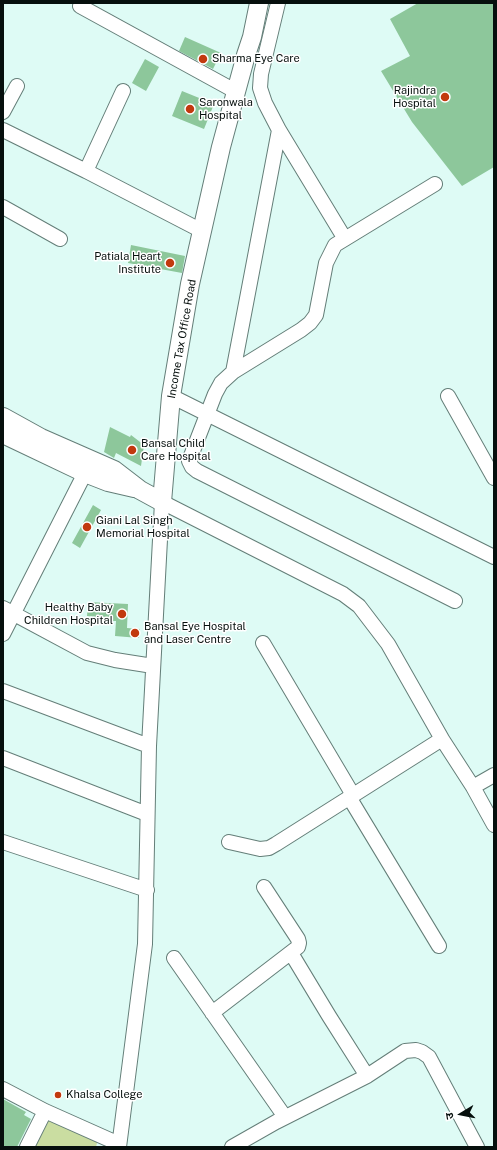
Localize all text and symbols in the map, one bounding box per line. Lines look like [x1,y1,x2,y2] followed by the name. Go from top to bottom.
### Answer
[212,52,300,66] place label: Sharma Eye Care
[197,53,209,65] marker: Sharma Eye Care
[393,84,436,110] place label: Rajindra Hospital
[439,91,451,103] marker: Rajindra Hospital
[199,96,253,122] place label: Saronwala Hospital
[184,103,196,115] marker: Saronwala Hospital
[94,250,161,276] place label: Patiala Heart Institute
[164,257,176,269] marker: Patiala Heart Institute
[165,278,199,400] street label: Income Tax Office Road
[141,437,211,463] place label: Bansal Child Care Hospital
[126,444,138,456] marker: Bansal Child Care Hospital
[96,514,190,540] place label: Giani Lal Singh Memorial Hospital
[81,521,93,533] marker: Giani Lal Singh Memorial Hospital
[24,601,113,627] place label: Healthy Baby Children Hospital
[116,608,128,620] marker: Healthy Baby Children Hospital
[144,620,246,646] place label: Bansal Eye Hospital and Laser Centre
[129,627,141,639] marker: Bansal Eye Hospital and Laser Centre
[66,1088,143,1102] place label: Khalsa College
[53,1090,63,1100] marker: Khalsa College
[441,1094,481,1134] north arrow
[443,1112,456,1120] text: उ

